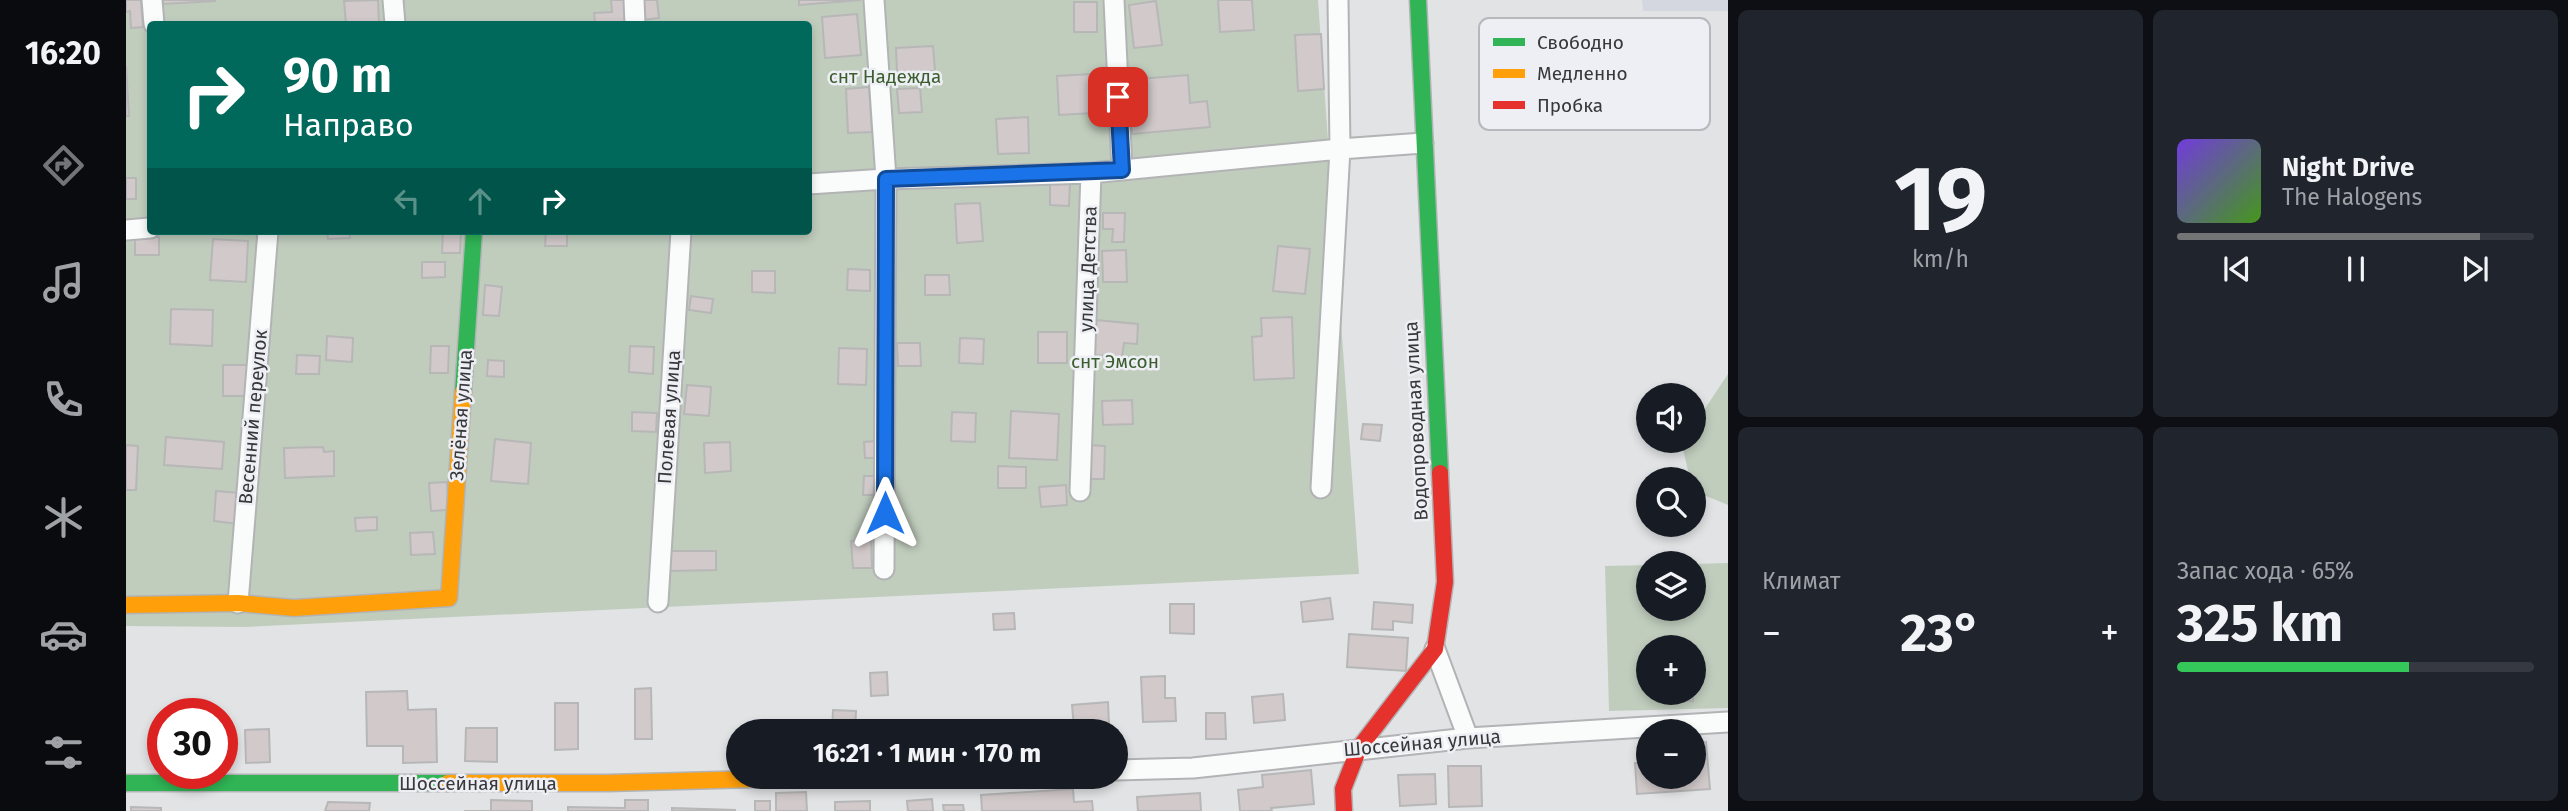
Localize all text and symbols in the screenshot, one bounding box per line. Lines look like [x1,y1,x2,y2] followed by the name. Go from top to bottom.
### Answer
[1479,18,1710,130] legend
[1537,31,1624,54] text: Свободно
[25,34,101,72] text: 16:20
[283,46,392,105] text: 90 m
[168,49,259,140] icon: right
[1537,62,1628,85] text: Медленно
[829,65,941,88] park label: снт Надежда
[1088,67,1148,127] pin
[1099,78,1137,116] icon: arrive
[1537,94,1603,117] text: Пробка
[283,106,414,144] text: Направо
[39,141,88,190] icon: directions
[1894,145,1987,254] text: 19
[2282,152,2414,183] text: Night Drive
[388,182,426,220] icon: left
[461,182,499,220] icon: ahead
[534,182,572,220] icon: right
[2282,183,2422,211] text: The Halogens
[1074,206,1102,332] street label: улица Детства
[1912,245,1969,273] text: km/h
[2218,250,2256,288] icon: previous
[2337,250,2375,288] icon: pause
[2456,250,2494,288] icon: next
[39,258,88,307] icon: music
[1399,321,1433,521] street label: Водопроводная улица
[234,328,272,505] street label: Весенний переулок
[445,349,477,481] street label: Зелёная улица
[653,349,685,485] street label: Полевая улица
[1071,350,1159,373] park label: снт Эмсон
[39,375,88,424] icon: phone
[1636,383,1706,789] map controls
[1636,383,1706,453] button: sound
[1636,467,1706,537] button: search
[848,476,922,550] position arrow
[39,493,88,542] icon: climate
[1636,551,1706,621] button: layers
[2177,557,2354,585] text: Запас хода · 65%
[1762,567,1840,595] text: Климат
[2177,592,2343,655] text: 325 km
[1900,602,1981,665] text: 23°
[39,610,88,659] icon: car
[1762,610,1781,656] text: −
[2100,610,2119,656] text: +
[1636,635,1706,705] button: +
[147,698,238,789] speed limit sign: 30
[1636,719,1706,789] button: −
[1342,725,1502,761] street label: Шоссейная улица
[39,728,88,777] icon: filters
[813,738,1041,769] text: 16:21 · 1 мин · 170 m
[399,772,557,795] street label: Шоссейная улица

